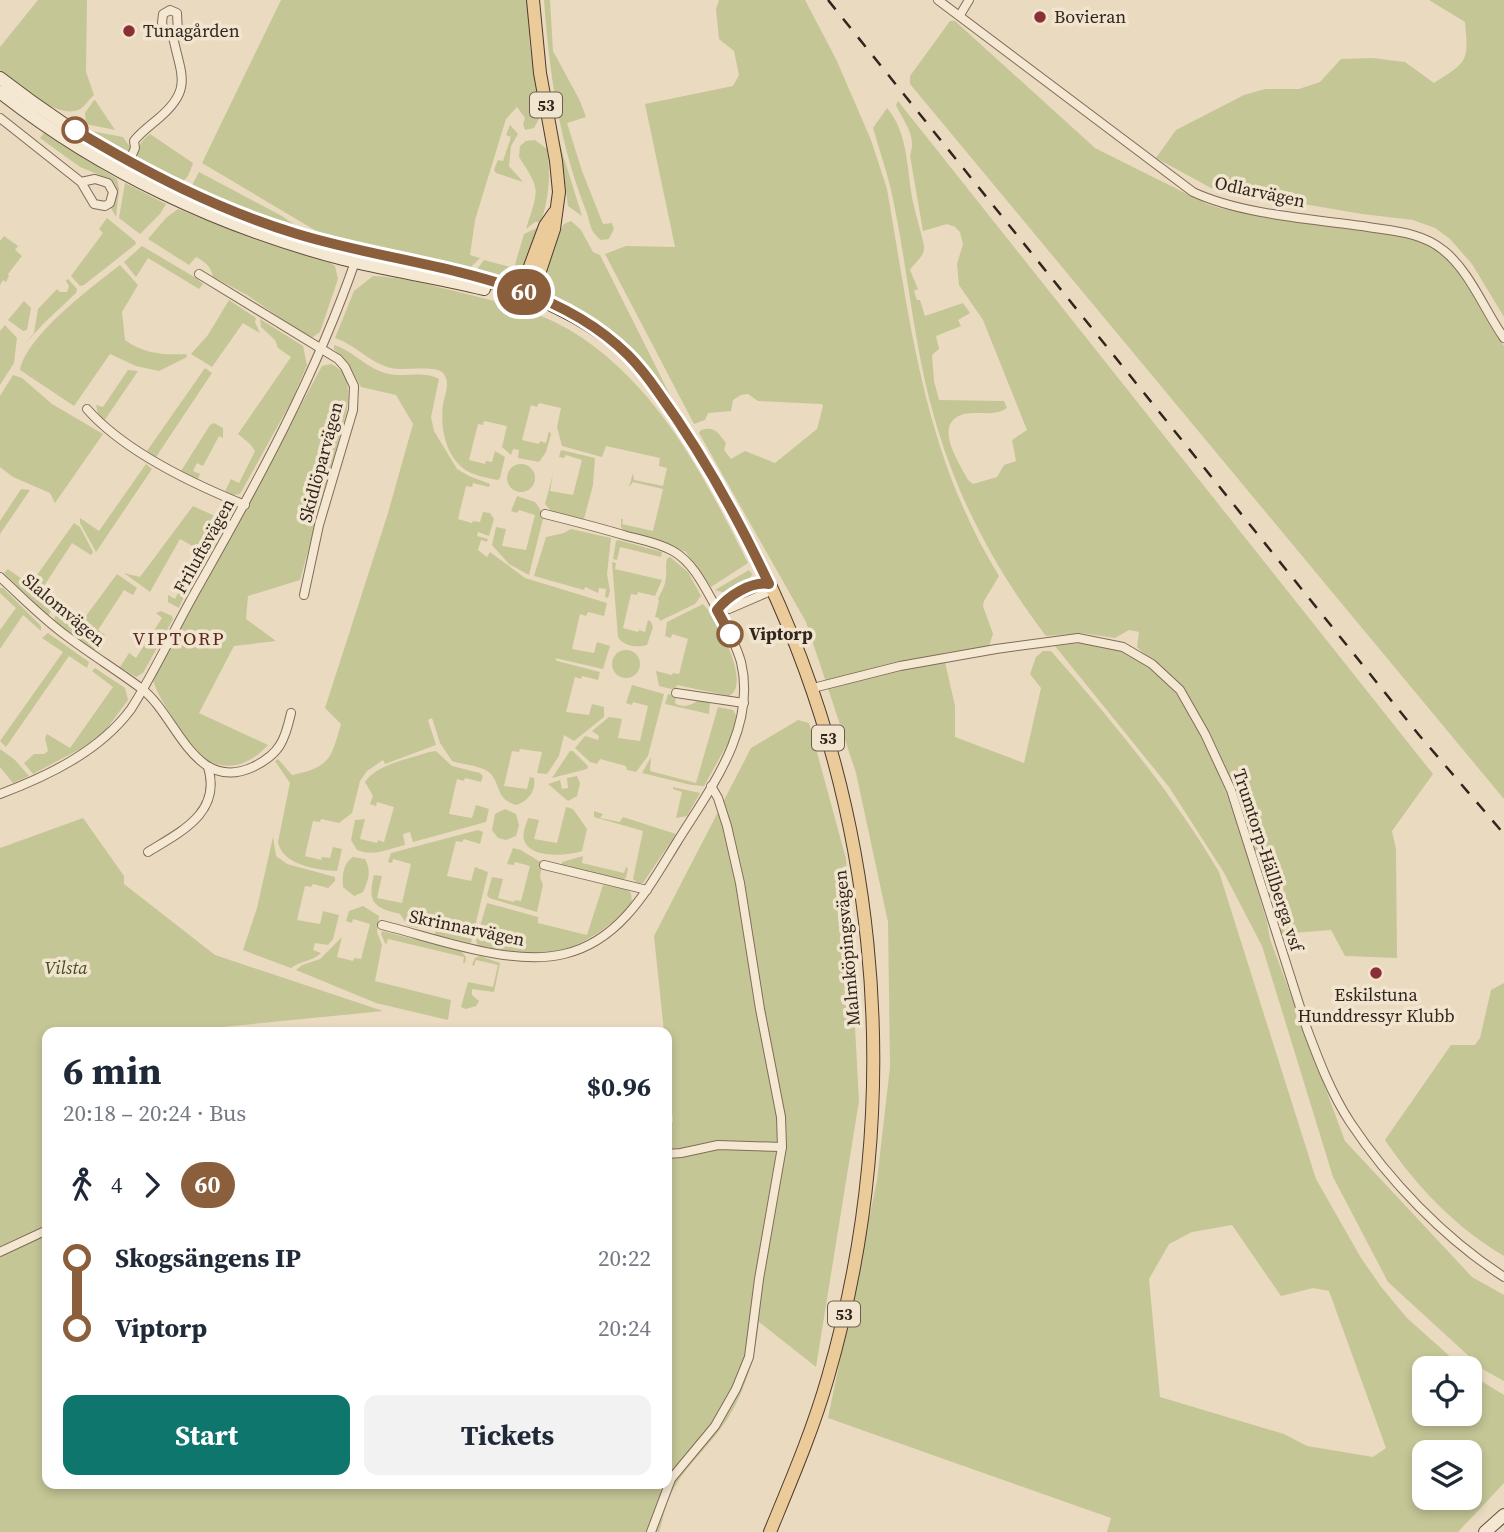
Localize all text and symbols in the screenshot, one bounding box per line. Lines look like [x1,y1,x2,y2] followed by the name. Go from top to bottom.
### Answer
[1054,4,1126,29] place label: Bovieran
[1032,9,1048,25] marker: Bovieran
[143,18,240,43] place label: Tunagården
[121,23,137,39] marker: Tunagården
[530,92,562,118] road number: 53
[62,117,88,143] unlabelled marker
[1213,170,1308,213] street label: Odlarvägen
[492,269,556,315] line badge: 60
[511,275,537,308] text: 60
[292,399,349,525] street label: Skidlöparvägen
[167,494,240,598] street label: Friluftsvägen
[17,567,111,652] street label: Slalomvägen
[717,621,743,647] marker: Viptorp
[749,621,813,646] place label: Viptorp
[132,625,226,651] district label: VIPTORP
[812,726,844,750] road number: 53
[1227,766,1310,956] street label: Trumtorp-Hällberga vsf
[827,869,866,1027] street label: Malmköpingsvägen
[407,903,527,952] street label: Skrinnarvägen
[44,955,88,980] park label: Vilsta
[1368,965,1384,981] marker: Eskilstuna Hunddressyr Klubb
[1297,982,1455,1028] place label: Eskilstuna Hunddressyr Klubb
[63,1045,162,1097] text: 6 min
[587,1069,651,1105] text: $0.96
[63,1097,246,1129] text: 20:18 – 20:24 · Bus
[63,1166,101,1204] icon: walk
[133,1166,171,1204] icon: forward
[195,1168,221,1201] text: 60
[111,1169,123,1201] text: 4
[115,1240,301,1276] text: Skogsängens IP
[598,1242,651,1274] text: 20:22
[828,1302,860,1326] road number: 53
[115,1310,207,1346] text: Viptorp
[598,1312,651,1344] text: 20:24
[1412,1356,1482,1510] map controls
[1412,1356,1482,1426] button: locate
[63,1395,350,1475] button: Start
[364,1395,651,1475] button: Tickets
[1412,1440,1482,1510] button: layers

